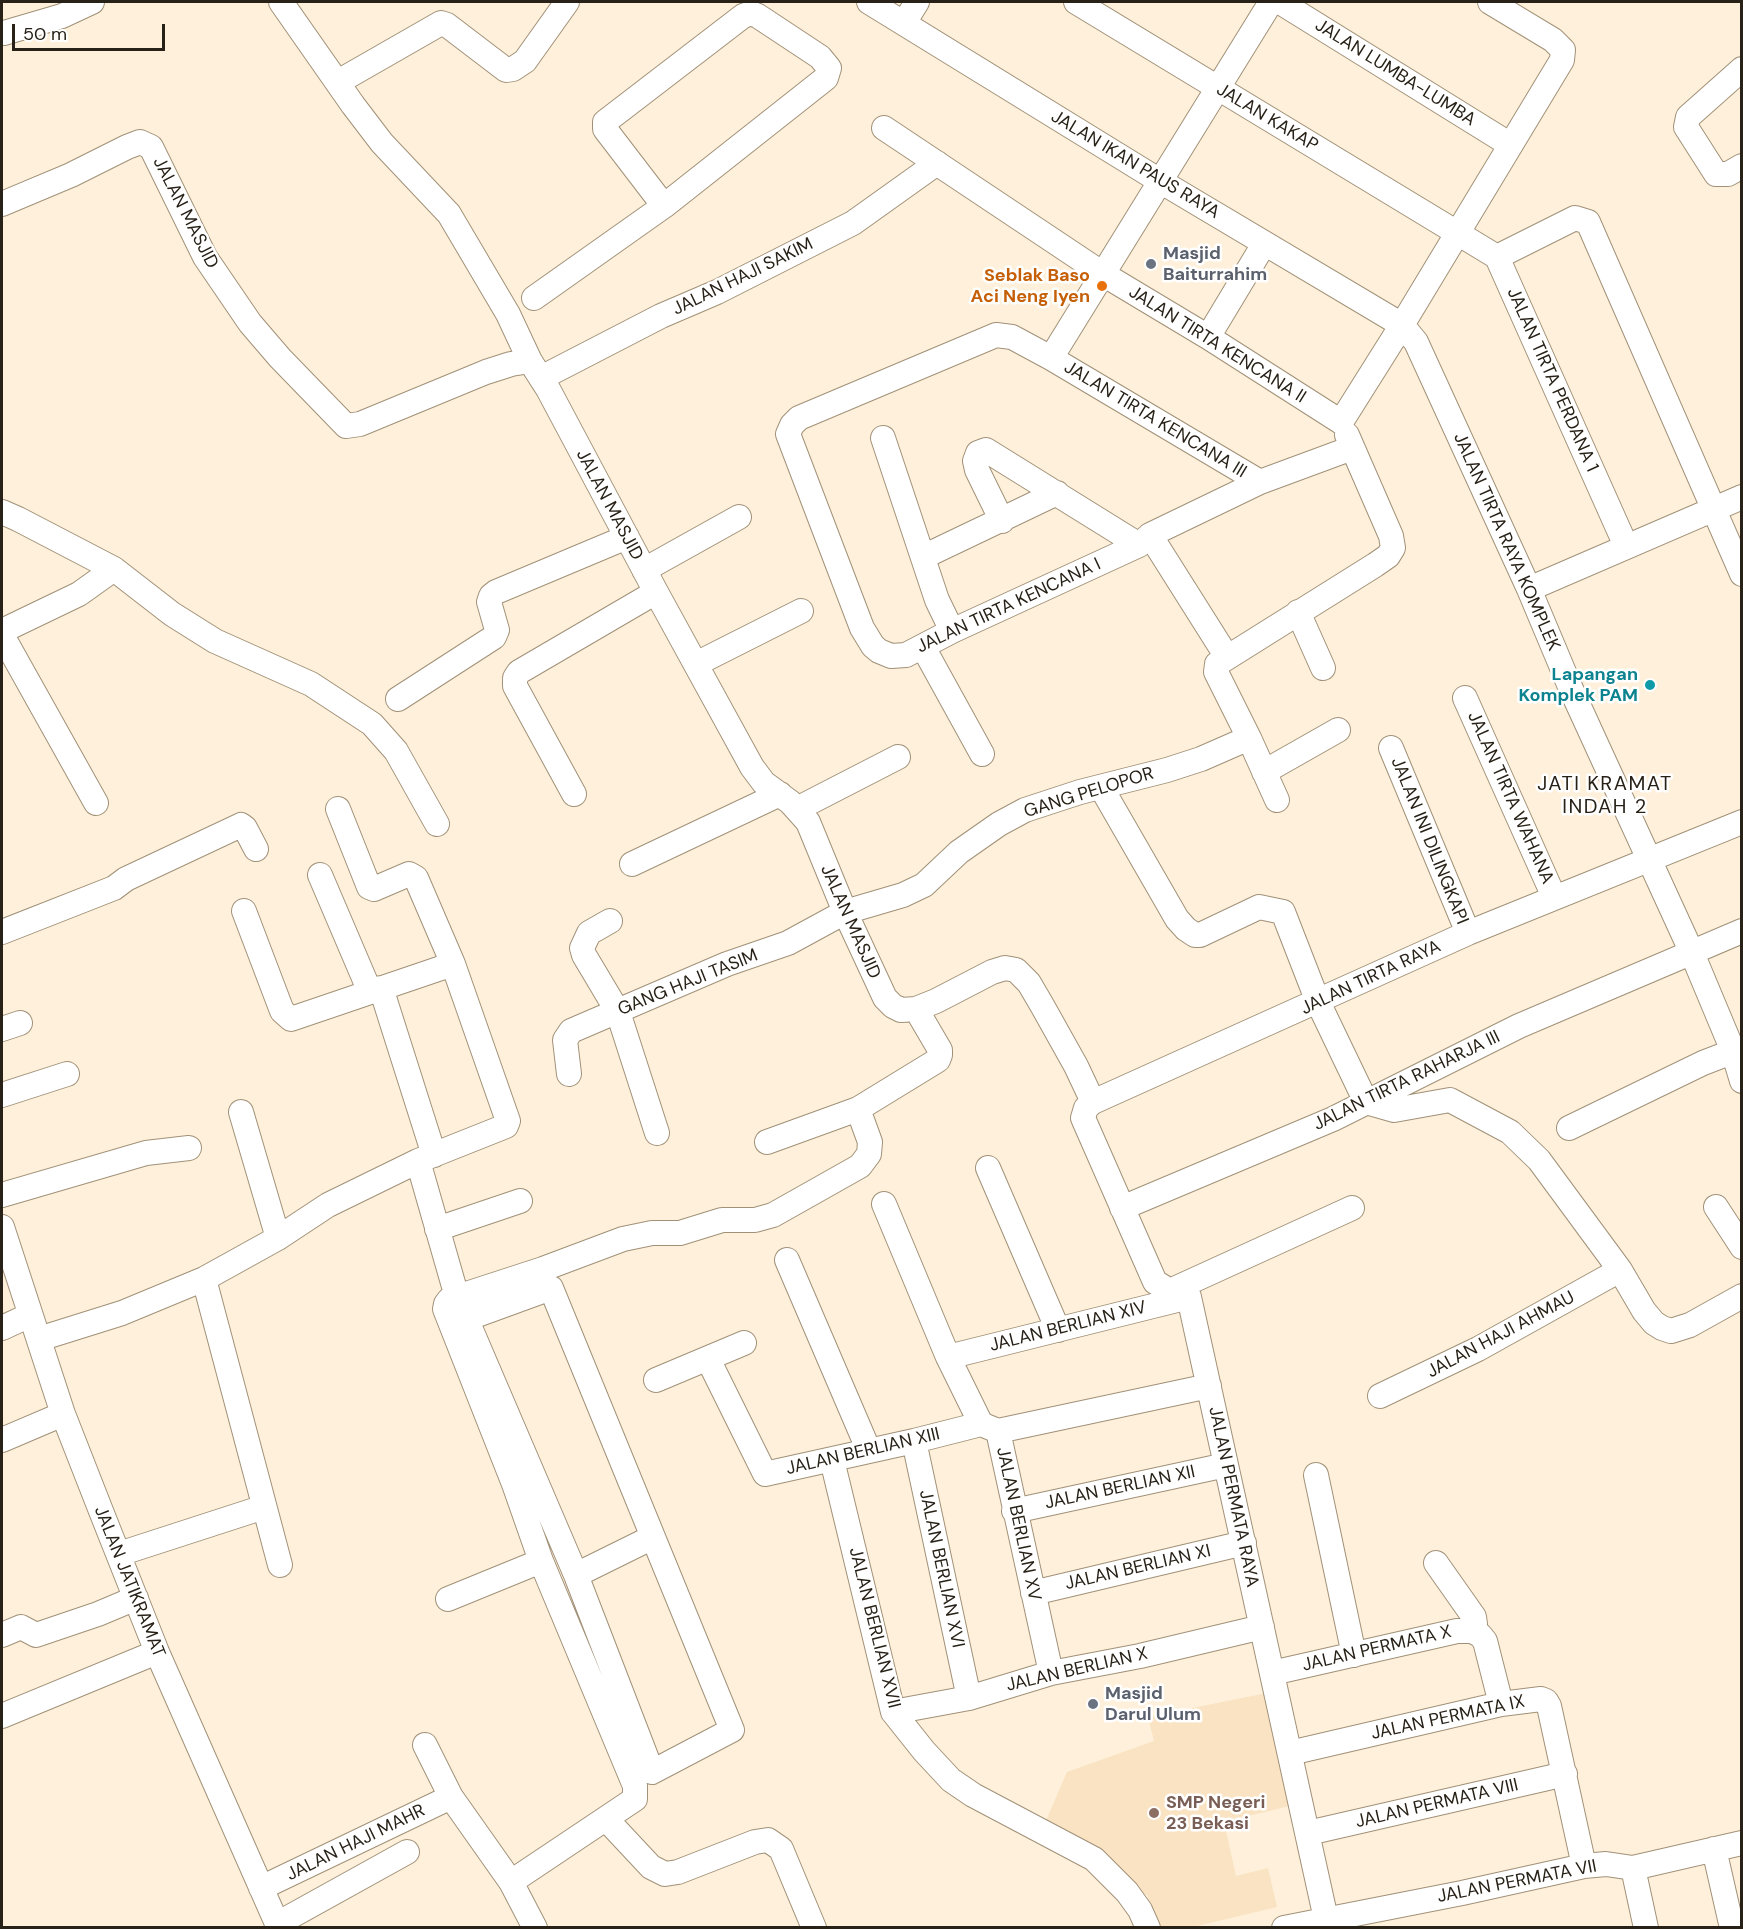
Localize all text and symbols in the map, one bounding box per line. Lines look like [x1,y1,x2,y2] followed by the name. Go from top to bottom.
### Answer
[15,12,168,50] scale bar
[1311,15,1479,131] street label: JALAN LUMBA-LUMBA
[23,22,67,46] text: 50 m
[1212,79,1322,157] street label: JALAN KAKAP
[1047,106,1223,224] street label: JALAN IKAN PAUS RAYA
[148,154,222,272] street label: JALAN MASJID
[669,234,817,320] street label: JALAN HAJI SAKIM
[1163,243,1267,286] place label: Masjid Baiturrahim
[1144,257,1158,271] marker: Masjid Baiturrahim
[971,265,1090,308] place label: Seblak Baso Aci Neng Iyen
[1095,279,1109,293] marker: Seblak Baso Aci Neng Iyen
[1124,282,1310,408] street label: JALAN TIRTA KENCANA II
[1502,285,1602,475] street label: JALAN TIRTA PERDANA 1
[1060,357,1250,483] street label: JALAN TIRTA KENCANA III
[1448,430,1564,654] street label: JALAN TIRTA RAYA KOMPLEK
[571,446,647,564] street label: JALAN MASJID
[914,554,1104,658] street label: JALAN TIRTA KENCANA I
[1519,664,1638,706] place label: Lapangan Komplek PAM
[1643,678,1657,692] marker: Lapangan Komplek PAM
[1462,709,1558,887] street label: JALAN TIRTA WAHANA
[1386,754,1472,928] street label: JALAN INI DILINGKAPI
[1022,763,1156,823] street label: GANG PELOPOR
[1537,773,1673,820] district label: JATI KRAMAT INDAH 2
[815,862,885,982] street label: JALAN MASJID
[1298,936,1444,1020] street label: JALAN TIRTA RAYA
[615,945,761,1021] street label: GANG HAJI TASIM
[1310,1026,1504,1136] street label: JALAN TIRTA RAHARJA III
[1424,1287,1578,1383] street label: JALAN HAJI AHMAU
[987,1297,1149,1357] street label: JALAN BERLIAN XIV
[1203,1405,1263,1589] street label: JALAN PERMATA RAYA
[784,1424,942,1480] street label: JALAN BERLIAN XIII
[991,1445,1045,1603] street label: JALAN BERLIAN XV
[1043,1462,1197,1514] street label: JALAN BERLIAN XII
[914,1488,968,1650] street label: JALAN BERLIAN XVI
[89,1503,169,1661] street label: JALAN JATIKRAMAT
[1063,1541,1213,1595] street label: JALAN BERLIAN XI
[844,1545,904,1711] street label: JALAN BERLIAN XVII
[1300,1621,1454,1677] street label: JALAN PERMATA X
[1004,1643,1150,1697] street label: JALAN BERLIAN X
[1105,1683,1201,1726] place label: Masjid Darul Ulum
[1369,1691,1527,1745] street label: JALAN PERMATA IX
[1086,1697,1100,1711] marker: Masjid Darul Ulum
[1354,1775,1520,1833] street label: JALAN PERMATA VIII
[1166,1792,1265,1834] place label: SMP Negeri 23 Bekasi
[283,1800,429,1886] street label: JALAN HAJI MAHR
[1147,1806,1161,1820] marker: SMP Negeri 23 Bekasi
[1435,1856,1599,1908] street label: JALAN PERMATA VII

